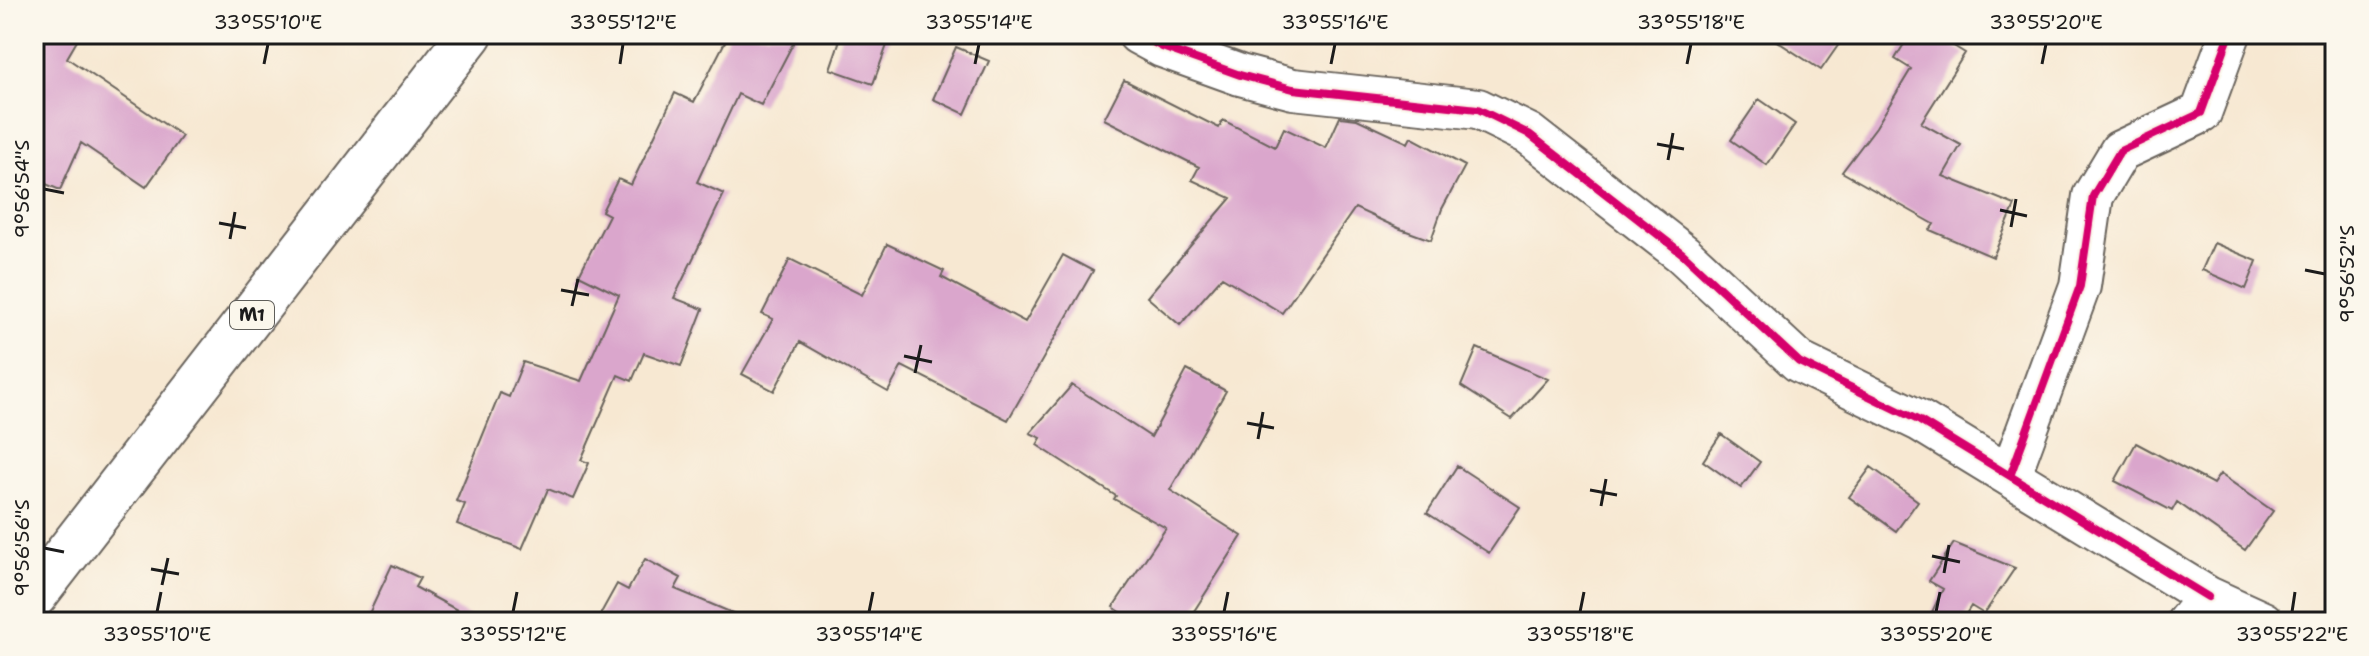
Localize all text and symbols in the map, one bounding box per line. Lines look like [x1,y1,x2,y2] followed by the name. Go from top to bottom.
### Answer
[214,9,322,35] text: 33°55'10"E
[569,9,677,35] text: 33°55'12"E
[925,9,1033,35] text: 33°55'14"E
[1282,9,1388,35] text: 33°55'16"E
[1637,9,1745,35] text: 33°55'18"E
[1989,9,2103,35] text: 33°55'20"E
[9,140,35,238] text: 9°56'54"S
[2334,225,2360,323] text: 9°56'52"S
[230,301,274,329] road number: M1
[9,499,35,597] text: 9°56'56"S
[103,621,211,647] text: 33°55'10"E
[459,621,567,647] text: 33°55'12"E
[815,621,923,647] text: 33°55'14"E
[1171,621,1277,647] text: 33°55'16"E
[1526,621,1634,647] text: 33°55'18"E
[1879,621,1993,647] text: 33°55'20"E
[2236,621,2348,647] text: 33°55'22"E

